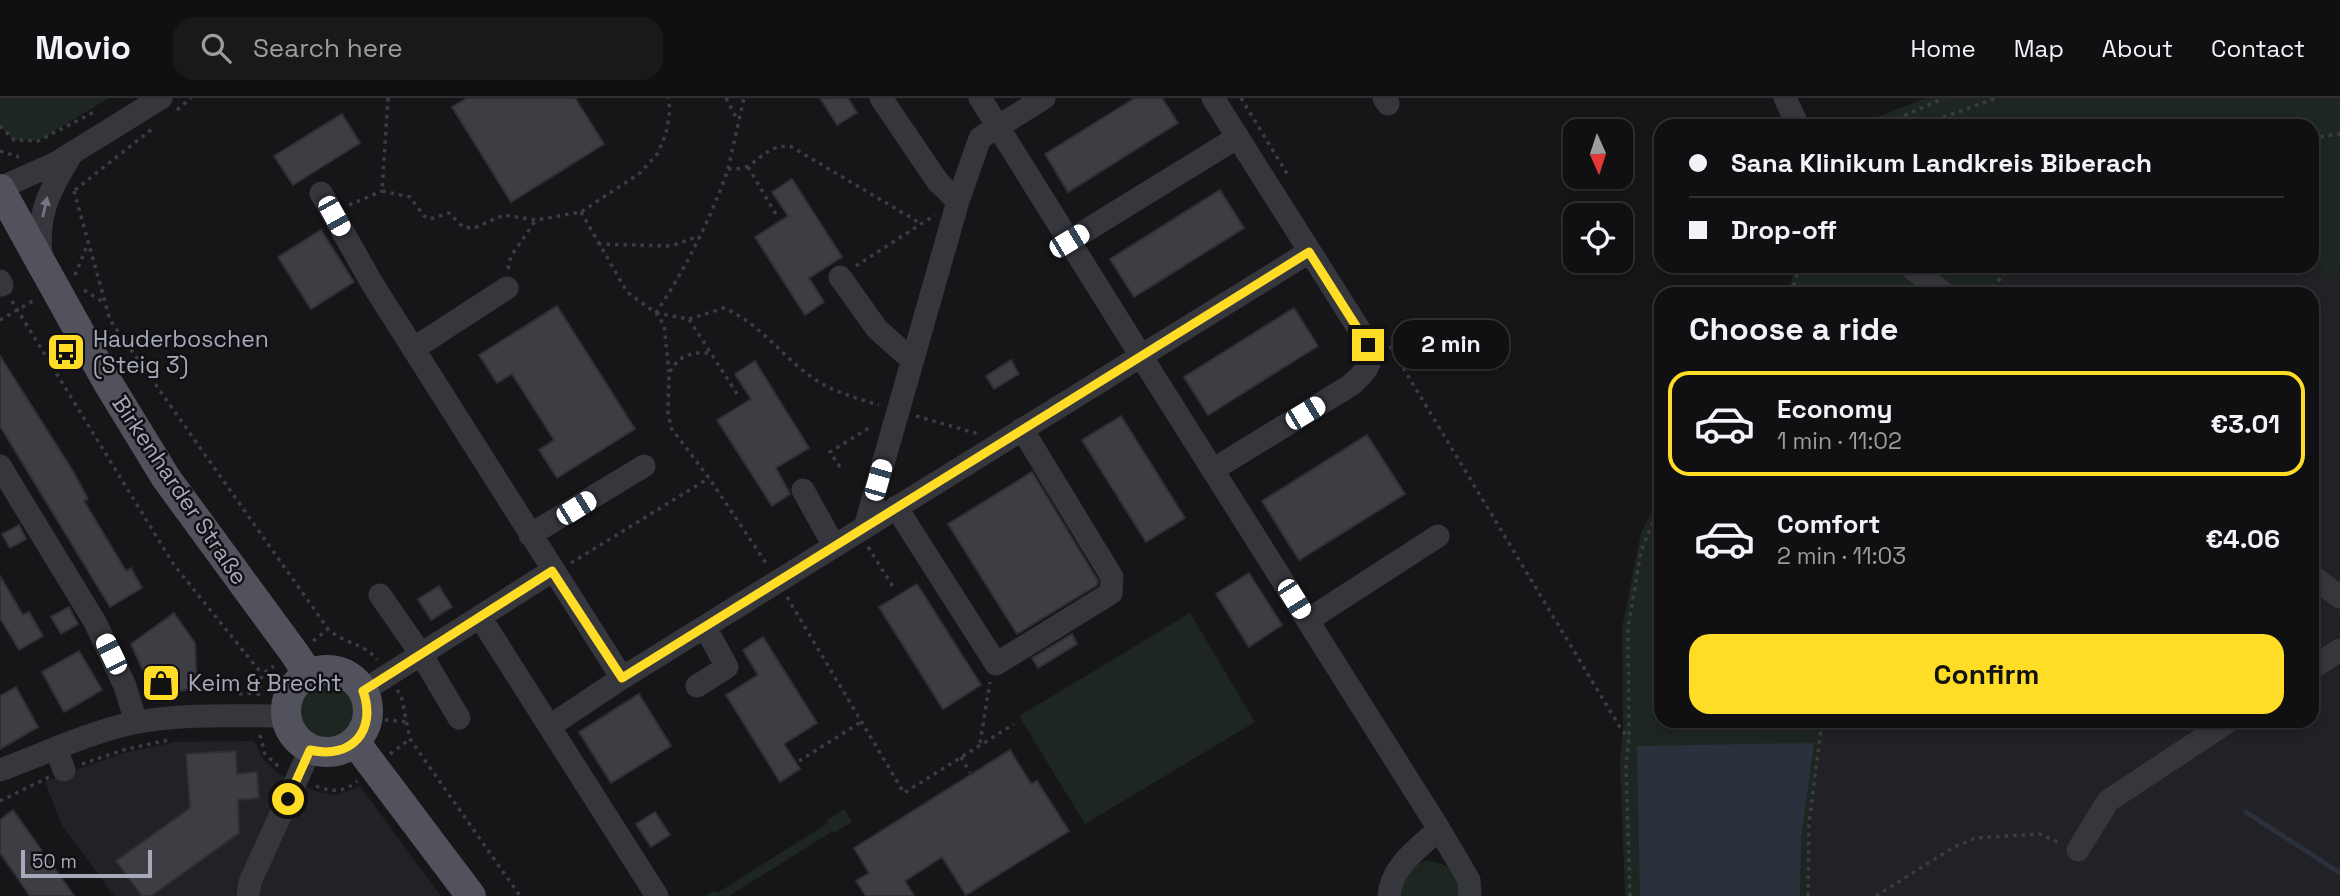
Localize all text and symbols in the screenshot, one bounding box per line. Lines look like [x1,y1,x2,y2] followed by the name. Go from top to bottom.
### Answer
[173,17,663,80] search box
[35,27,131,69] text: Movio
[197,29,235,67] icon: search
[253,31,403,65] text: Search here
[1910,33,1976,64] text: Home
[2014,33,2064,64] text: Map
[2102,33,2173,64] text: About
[2211,33,2305,64] text: Contact
[1563,119,1633,189] north arrow
[1563,119,1633,273] map controls
[1731,146,2152,180] text: Sana Klinikum Landkreis Biberach
[315,193,354,239] car
[39,196,50,218] one-way arrow
[1563,203,1633,273] button: locate
[1731,213,1837,247] text: Drop-off
[1046,221,1093,261] car
[1689,309,1899,349] text: Choose a ride
[1392,320,1508,370] callout: 2 min
[93,324,269,380] place label: Hauderboschen (Steig 3)
[1352,329,1384,361] route end
[1421,329,1481,359] text: 2 min
[45,331,87,373] bus stop icon: Hauderboschen (Steig 3)
[106,390,254,590] street label: Birkenharder Straße
[1693,392,1756,455] icon: car
[1777,392,1893,426] text: Economy
[1282,393,1329,433] car
[2211,407,2280,441] text: €3.01
[1777,426,1902,456] text: 1 min · 11:02
[863,457,894,503] car
[553,488,600,528] car
[1693,507,1756,570] icon: car
[1777,507,1880,541] text: Comfort
[2205,522,2280,556] text: €4.06
[1777,541,1906,571] text: 2 min · 11:03
[1274,576,1315,622] car
[93,631,130,677] car
[1689,634,2284,714] button: Confirm
[140,662,182,704] shop icon: Keim & Brecht
[188,668,342,698] place label: Keim & Brecht
[272,783,304,815] route start
[21,847,152,879] scale bar
[32,849,77,874] text: 50 m

